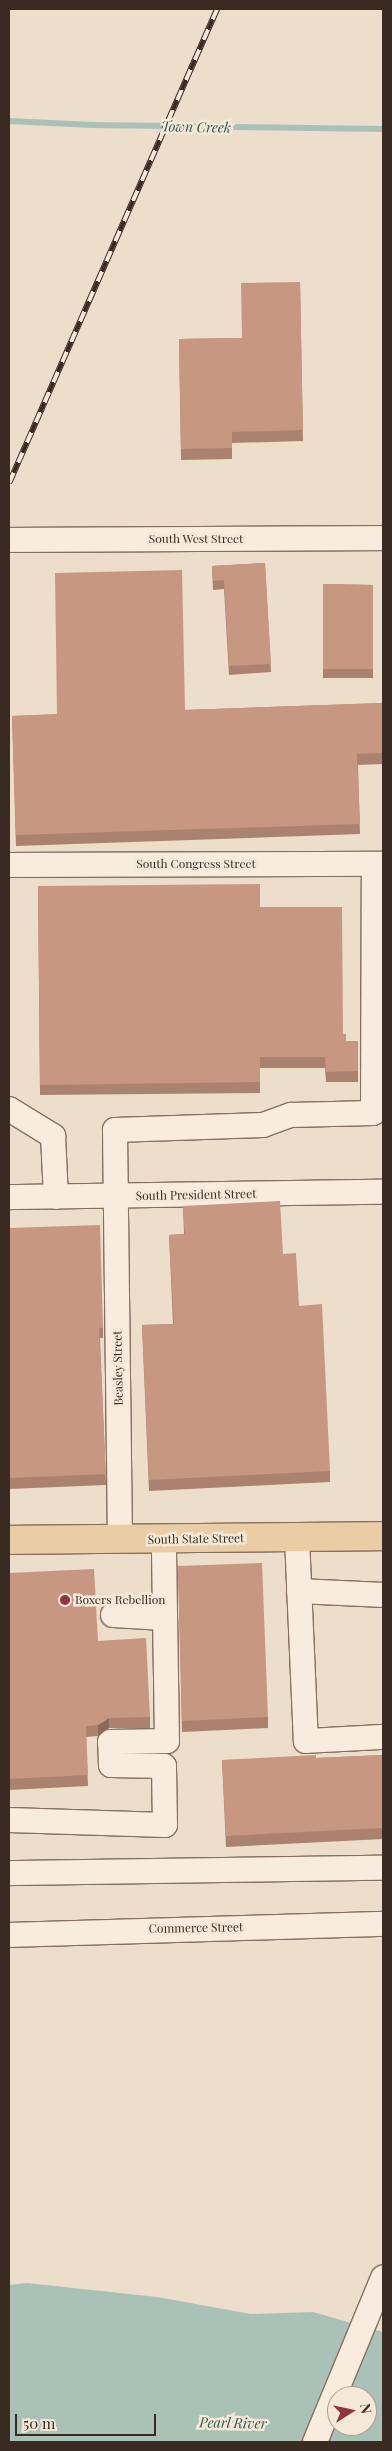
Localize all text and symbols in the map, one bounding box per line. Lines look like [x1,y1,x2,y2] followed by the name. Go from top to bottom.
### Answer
[161,118,231,136] water label: Town Creek
[148,532,244,546] street label: South West Street
[136,857,256,871] street label: South Congress Street
[135,1187,257,1203] street label: South President Street
[110,1330,126,1406] street label: Beasley Street
[148,1531,244,1547] street label: South State Street
[75,1593,165,1607] place label: Boxers Rebellion
[59,1594,71,1606] marker: Boxers Rebellion
[149,1920,243,1936] street label: Commerce Street
[327,2386,377,2436] north arrow
[356,2402,377,2415] text: N
[18,2404,159,2436] scale bar
[23,2413,55,2433] text: 50 m
[199,2414,267,2432] water label: Pearl River

